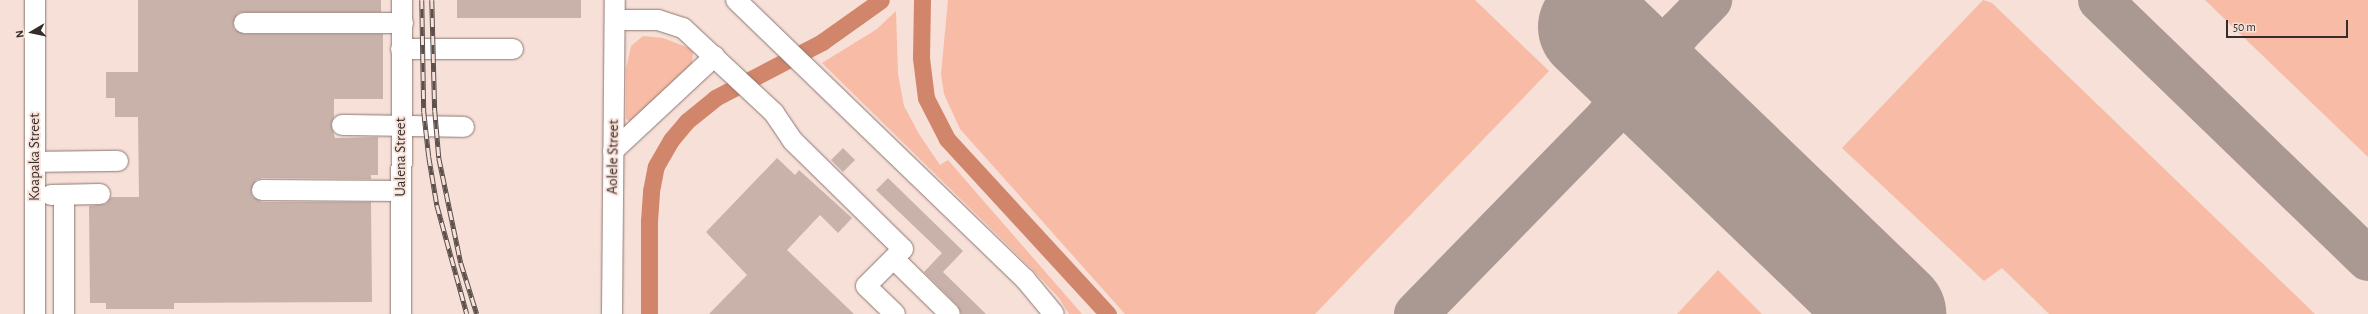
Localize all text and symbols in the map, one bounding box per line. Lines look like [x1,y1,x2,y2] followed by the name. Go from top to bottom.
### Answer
[12,12,52,52] north arrow
[2228,12,2350,38] scale bar
[2233,21,2256,33] text: 50 m
[14,29,26,39] text: N
[26,113,44,201] street label: Koapaka Street
[392,117,410,197] street label: Ualena Street
[603,119,623,195] street label: Aolele Street

